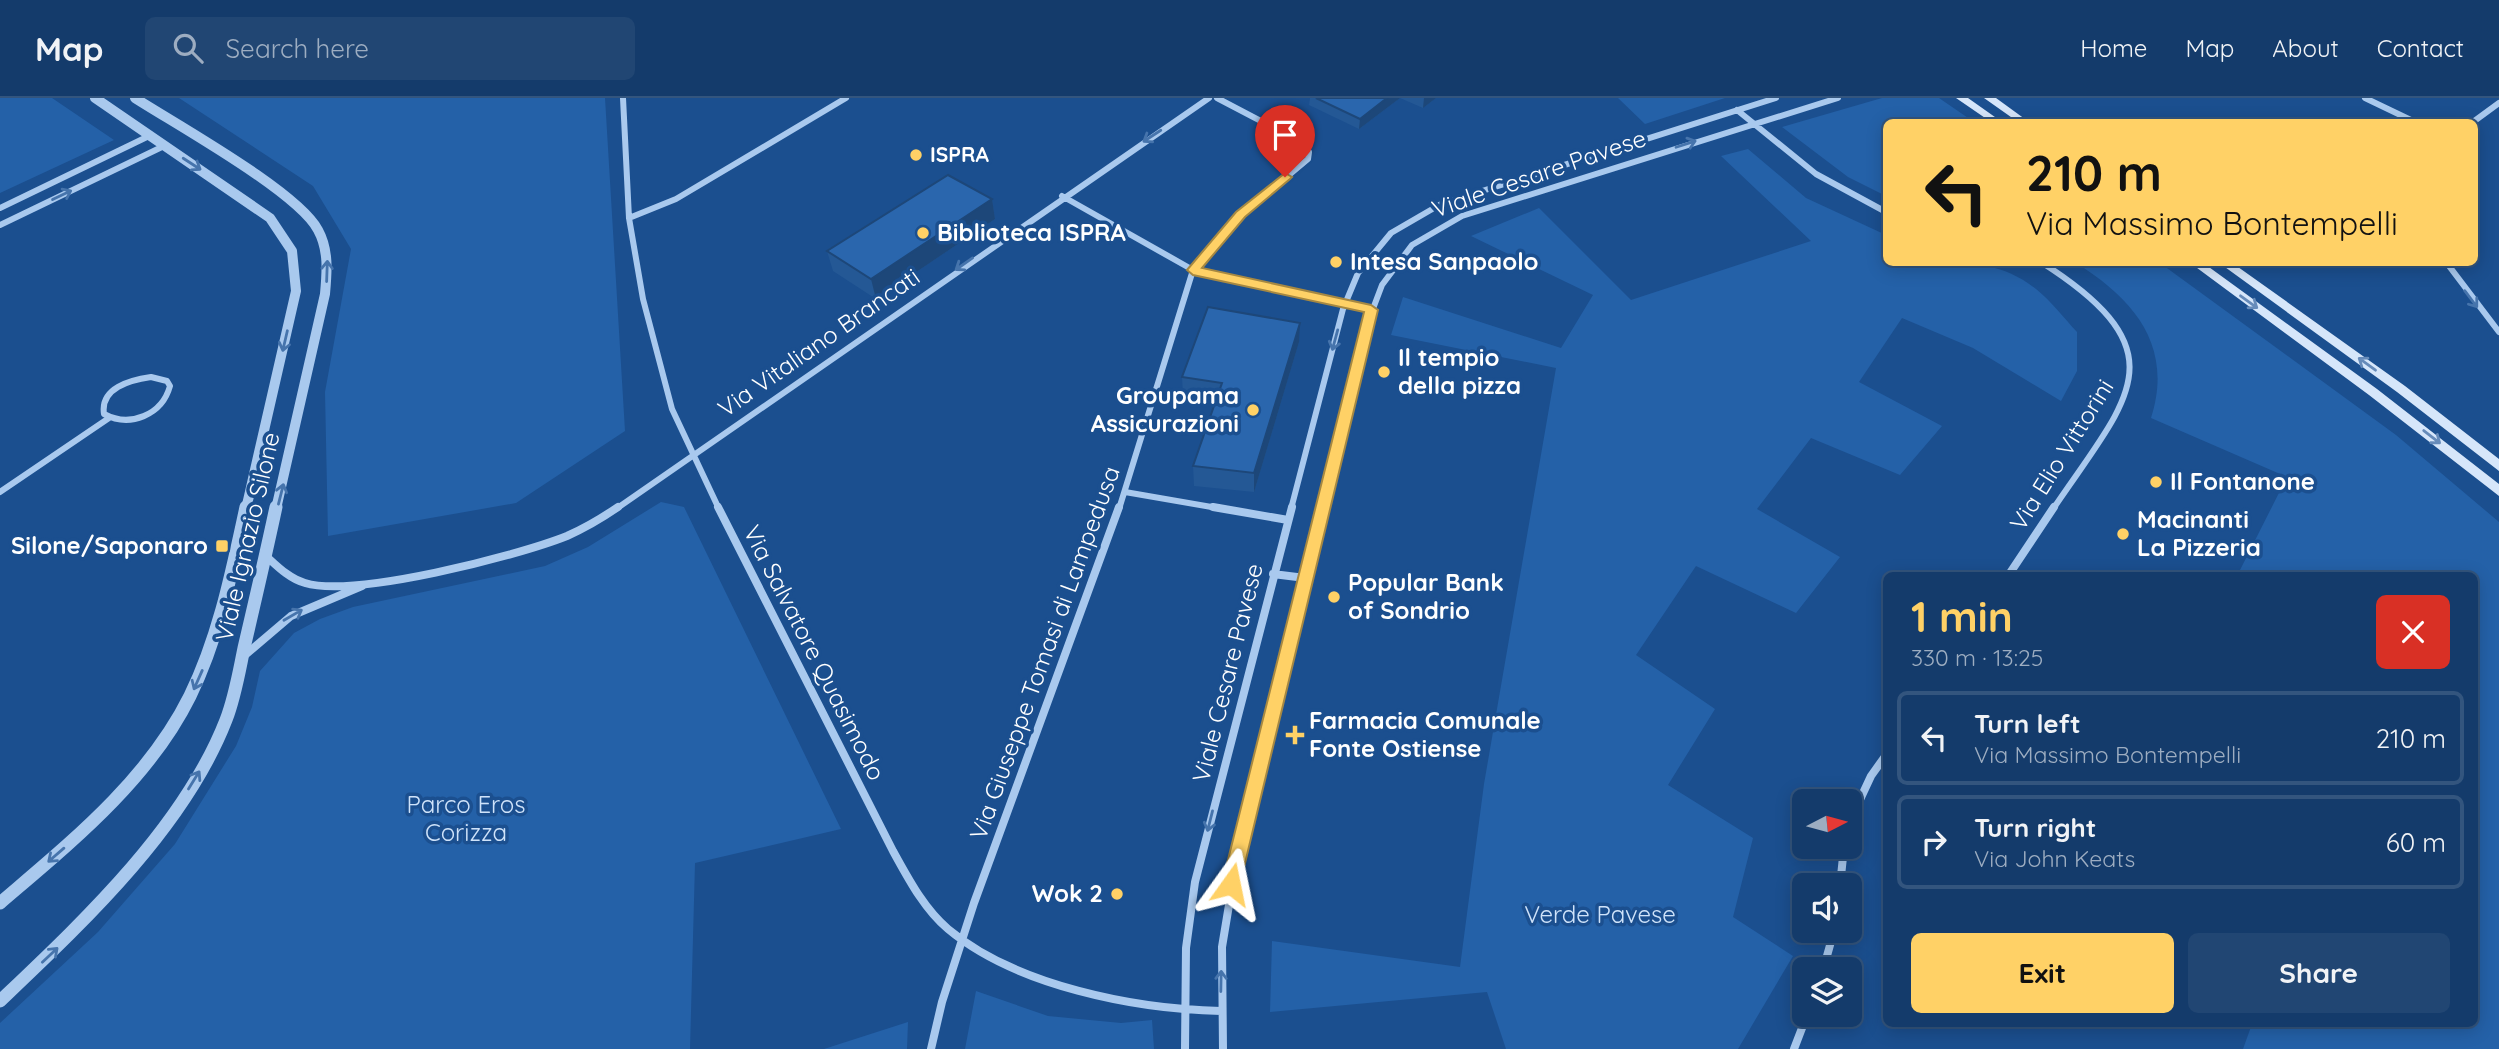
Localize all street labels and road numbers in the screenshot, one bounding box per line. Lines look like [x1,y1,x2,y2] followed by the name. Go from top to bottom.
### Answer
[1428,122,1650,224] street label: Viale Cesare Pavese
[712,261,925,423] street label: Via Vitaliano Brancati
[2003,373,2120,536] street label: Via Elio Vittorini
[208,429,286,644] street label: Viale Ignazio Silone
[962,462,1126,844] street label: Via Giuseppe Tomasi di Lampedusa
[737,520,892,785] street label: Via Salvatore Quasimodo
[1185,560,1269,785] street label: Viale Cesare Pavese

